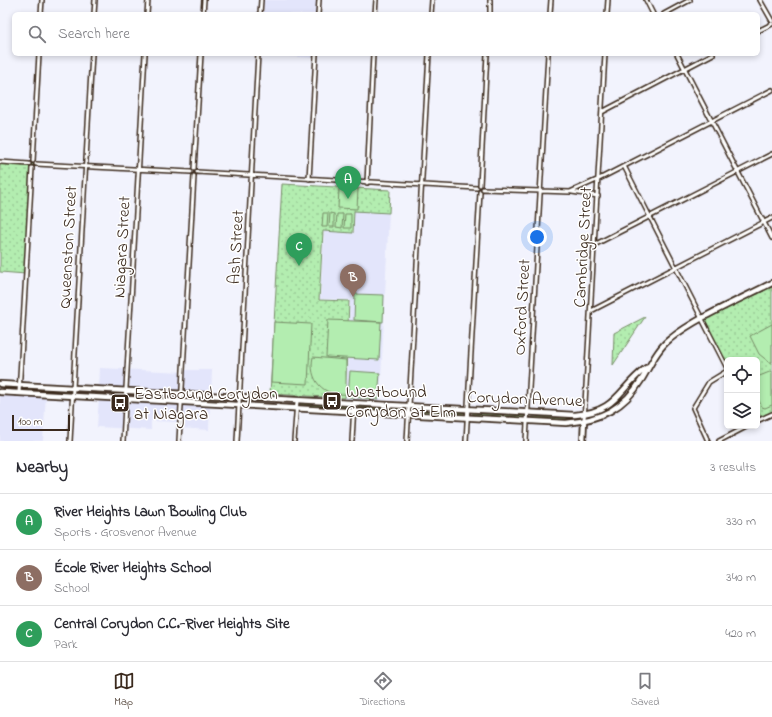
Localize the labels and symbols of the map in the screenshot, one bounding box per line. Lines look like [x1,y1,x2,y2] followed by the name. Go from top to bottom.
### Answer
[335,166,361,199] pin: A
[53,185,84,309] street label: Queenston Street
[568,186,601,308] street label: Cambridge Street
[107,195,140,299] street label: Niagara Street
[222,209,251,285] street label: Ash Street
[527,227,547,247] your location
[286,233,312,266] pin: C
[507,258,538,356] street label: Oxford Street
[340,264,366,297] pin: B
[346,380,456,426] place label: Westbound Corydon at Elm
[134,382,278,429] place label: Eastbound Corydon at Niagara
[467,385,583,415] street label: Corydon Avenue
[321,390,343,412] bus stop icon: Westbound Corydon at Elm
[109,392,131,414] bus stop icon: Eastbound Corydon at Niagara
[12,413,70,432] scale bar

